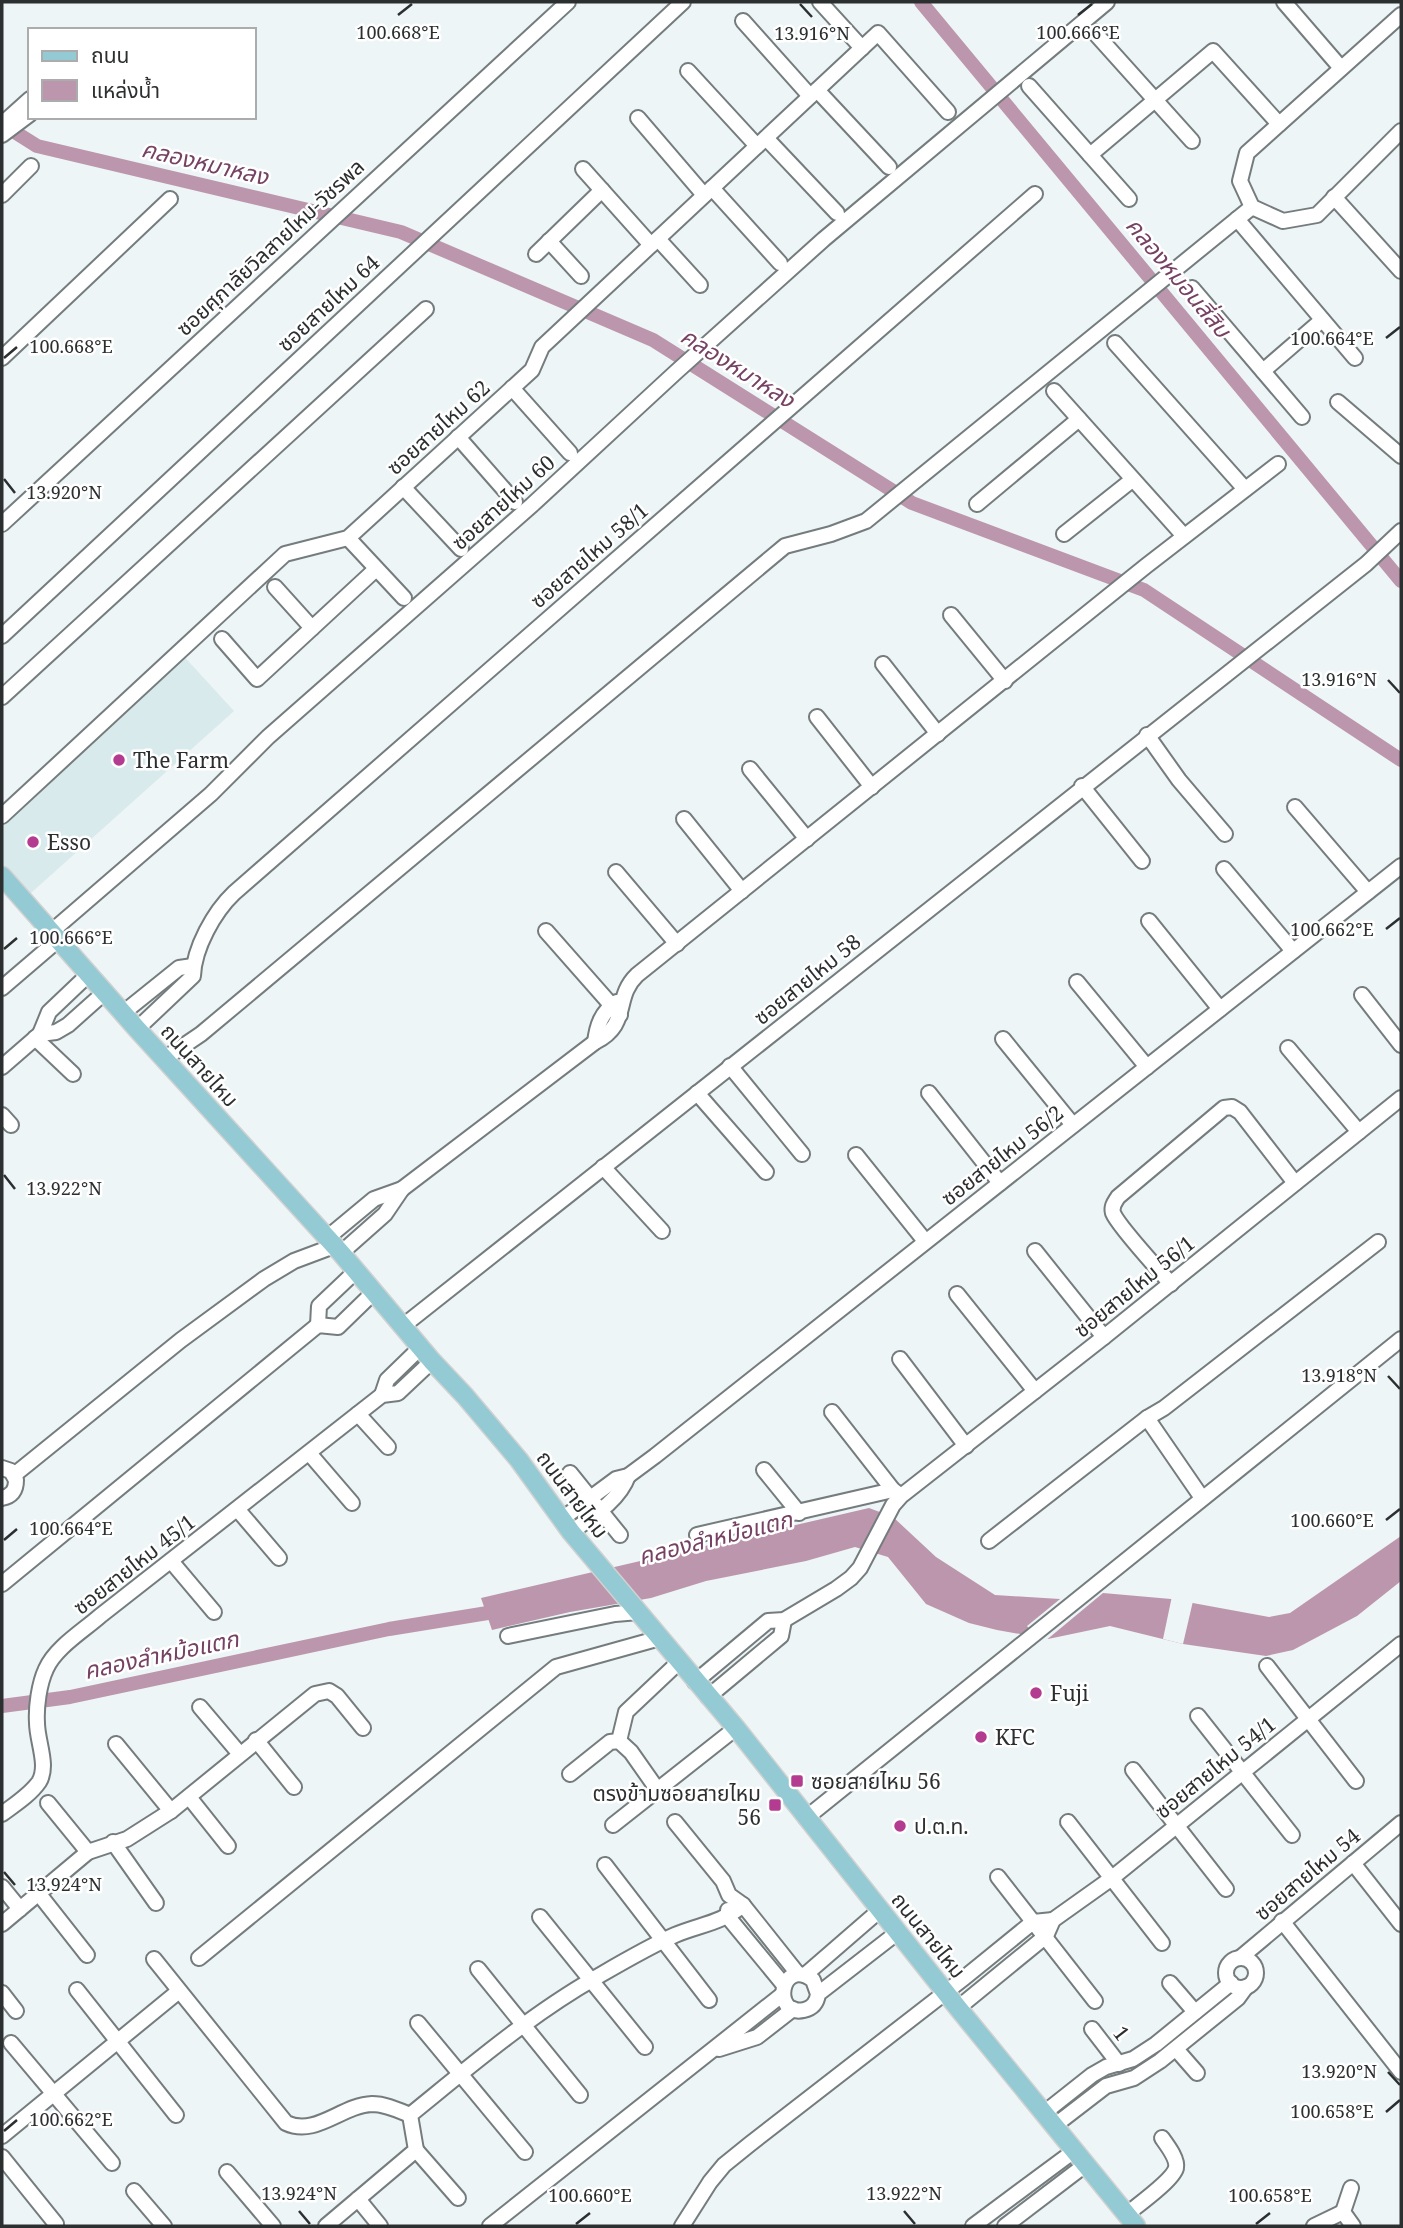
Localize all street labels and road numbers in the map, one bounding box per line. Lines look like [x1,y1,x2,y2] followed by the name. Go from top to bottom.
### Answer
[170,152,370,342] street label: ซอยศุภาลัยวิลสายไหม-วัชรพล
[271,248,385,357] street label: ซอยสายไหม 64
[380,373,496,481] street label: ซอยสายไหม 62
[445,448,561,556] street label: ซอยสายไหม 60
[524,496,654,614] street label: ซอยสายไหม 58/1
[748,927,866,1031] street label: ซอยสายไหม 58
[155,1017,245,1113] street label: ถนนสายไหม
[935,1099,1069,1211] street label: ซอยสายไหม 56/2
[1068,1229,1200,1343] street label: ซอยสายไหม 56/1
[531,1444,615,1544] street label: ถนนสายไหม
[67,1508,201,1620] street label: ซอยสายไหม 45/1
[1149,1710,1281,1824] street label: ซอยสายไหม 54/1
[1248,1821,1366,1926] street label: ซอยสายไหม 54
[886,1886,972,1984] street label: ถนนสายไหม
[1107,2020,1137,2046] street label: 1

